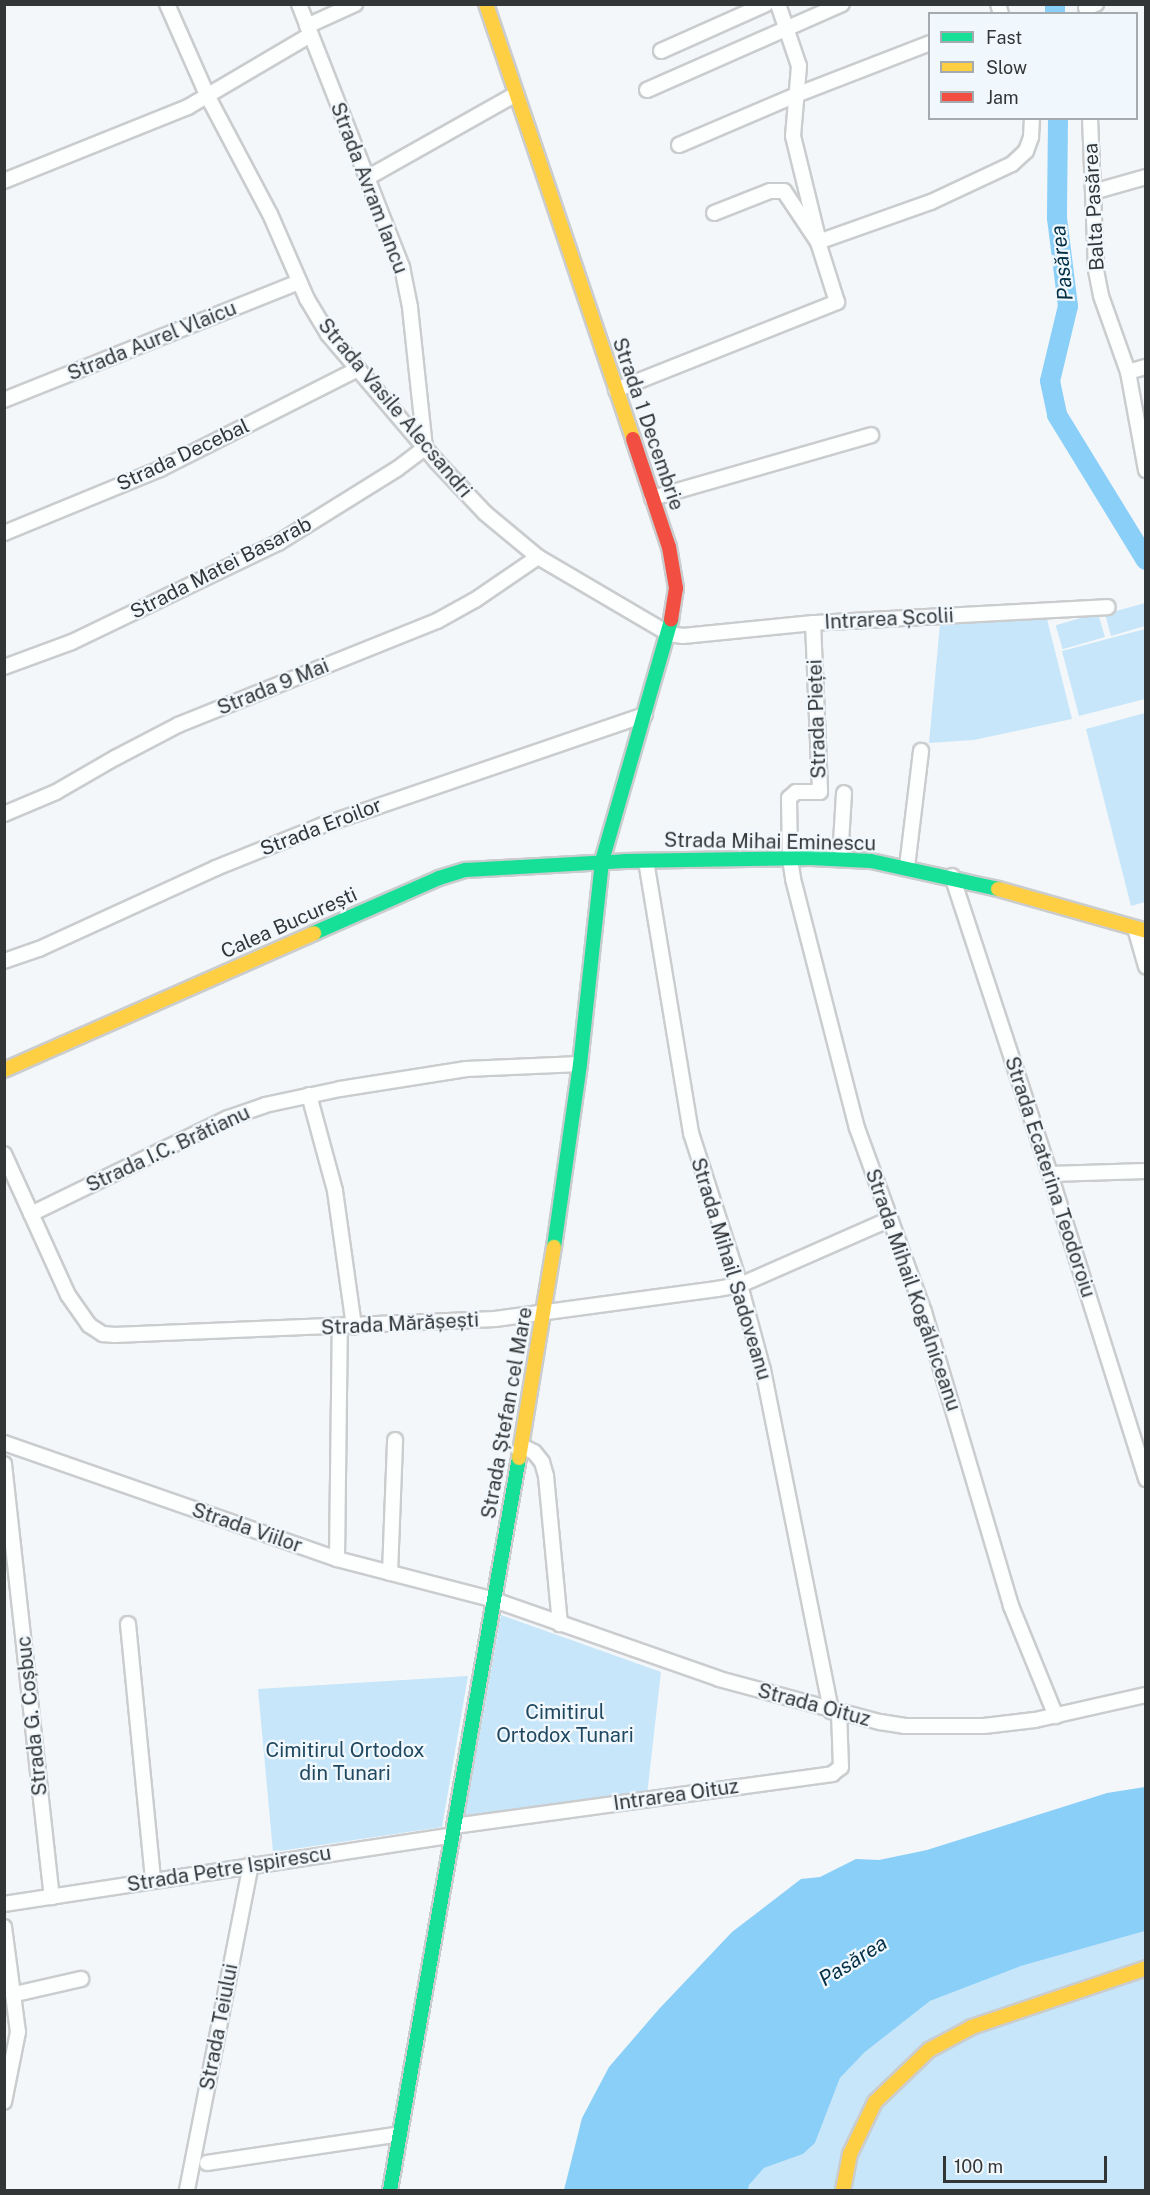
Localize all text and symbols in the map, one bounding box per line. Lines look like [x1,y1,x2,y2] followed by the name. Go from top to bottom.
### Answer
[928,12,1138,120] legend
[986,27,1022,48] text: Fast
[986,57,1027,78] text: Slow
[986,87,1019,108] text: Jam
[325,99,413,277] street label: Strada Avram Iancu
[1079,142,1109,272] street label: Balta Pasărea
[1046,224,1078,302] water label: Pasărea
[64,296,240,386] street label: Strada Aurel Vlaicu
[313,313,477,503] street label: Strada Vasile Alecsandri
[607,335,689,513] street label: Strada 1 Decembrie
[113,414,253,496] street label: Strada Decebal
[126,512,316,624] street label: Strada Matei Basarab
[824,604,954,634] street label: Intrarea Școlii
[214,654,332,720] street label: Strada 9 Mai
[803,659,831,779] street label: Strada Pieței
[257,793,385,861] street label: Strada Eroilor
[664,828,876,856] street label: Strada Mihai Eminescu
[217,882,361,964] street label: Calea București
[1000,1054,1100,1300] street label: Strada Ecaterina Teodoroiu
[82,1100,254,1198] street label: Strada I.C. Brătianu
[686,1155,776,1383] street label: Strada Mihail Sadoveanu
[860,1166,966,1414] street label: Strada Mihail Kogălniceanu
[477,1305,537,1521] street label: Strada Ștefan cel Mare
[320,1308,480,1340] street label: Strada Mărășești
[189,1498,305,1558] street label: Strada Viilor
[12,1635,52,1797] street label: Strada G. Coșbuc
[755,1678,873,1732] street label: Strada Oituz
[496,1700,634,1747] park label: Cimitirul Ortodox Tunari
[265,1739,425,1786] park label: Cimitirul Ortodox din Tunari
[612,1774,740,1816] street label: Intrarea Oituz
[125,1841,333,1897] street label: Strada Petre Ispirescu
[814,1930,892,1992] water label: Pasărea
[195,1962,243,2092] street label: Strada Teiului
[946,2144,1110,2182] scale bar
[954,2156,1003,2177] text: 100 m

